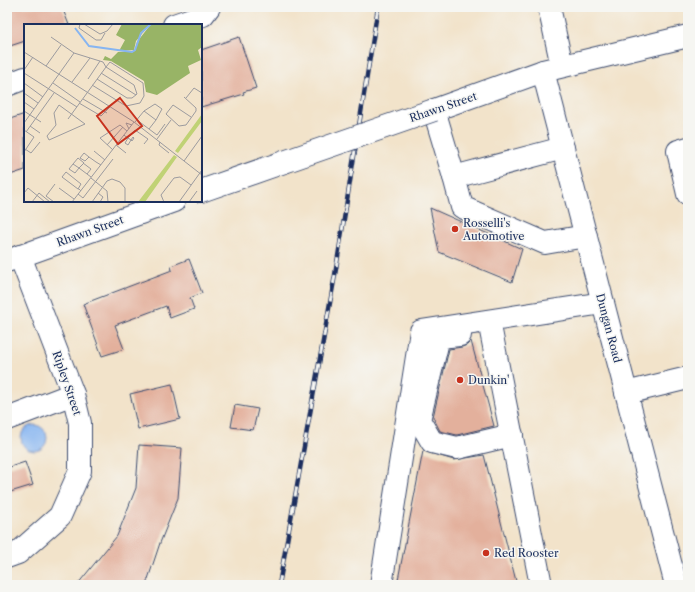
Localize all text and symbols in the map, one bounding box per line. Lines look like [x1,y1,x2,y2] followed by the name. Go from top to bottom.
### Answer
[24,24,202,202] inset map
[407,89,479,125] street label: Rhawn Street
[54,212,126,250] street label: Rhawn Street
[462,216,524,243] place label: Rosselli's Automotive
[450,224,460,234] marker: Rosselli's Automotive
[593,292,625,364] street label: Dungan Road
[49,349,85,417] street label: Ripley Street
[468,373,509,387] place label: Dunkin'
[455,375,465,385] marker: Dunkin'
[494,546,559,560] place label: Red Rooster
[481,548,491,558] marker: Red Rooster

